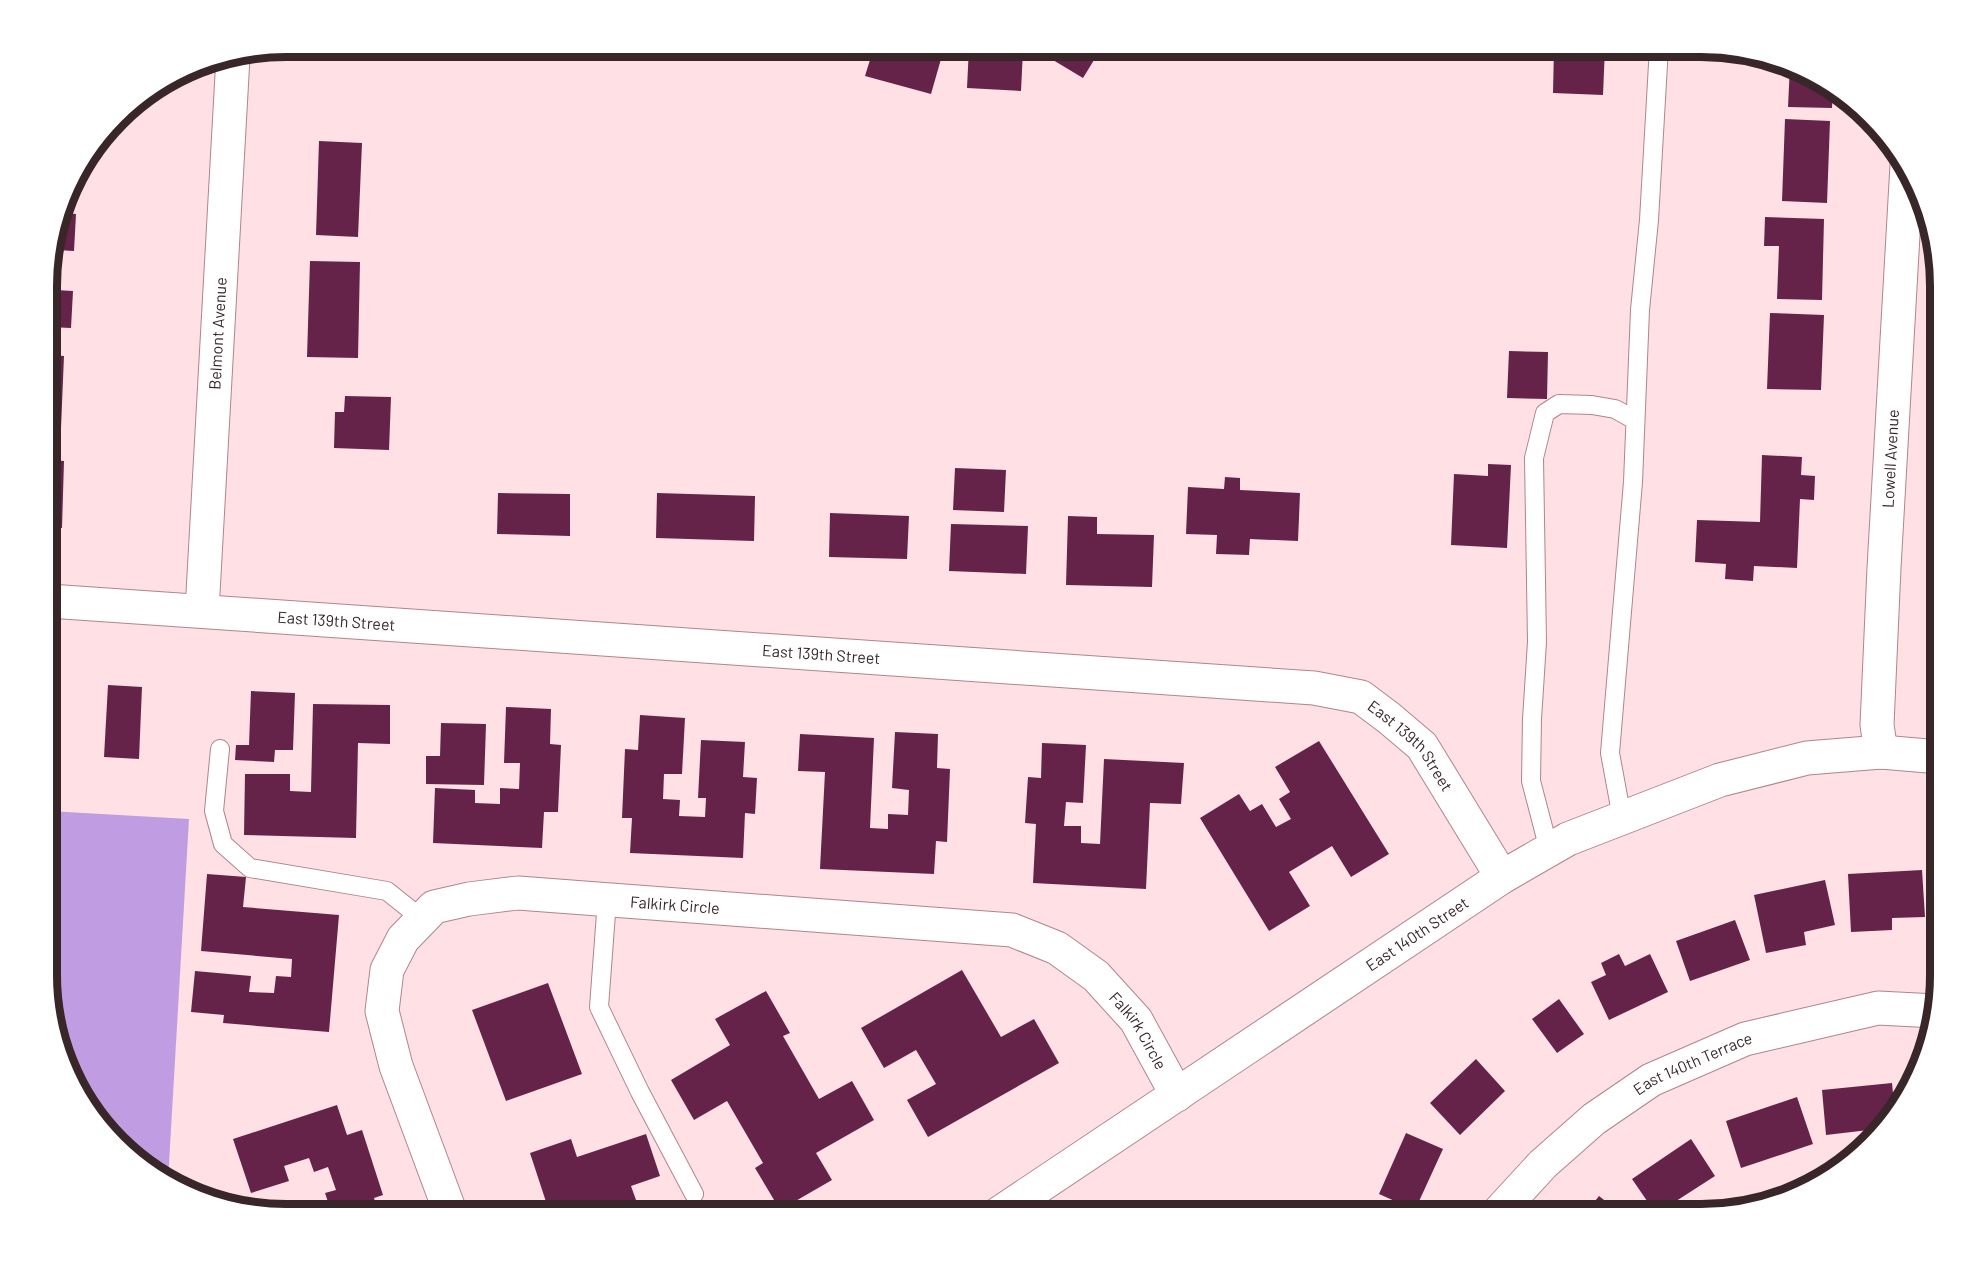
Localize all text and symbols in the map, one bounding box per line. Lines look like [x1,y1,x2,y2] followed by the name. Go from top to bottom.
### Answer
[204,277,230,390] street label: Belmont Avenue
[1877,409,1902,508] street label: Lowell Avenue
[277,607,396,634] street label: East 139th Street
[762,640,881,667] street label: East 139th Street
[1364,696,1457,794] street label: East 139th Street
[629,891,720,917] street label: Falkirk Circle
[1362,892,1472,975] street label: East 140th Street
[1106,987,1171,1072] street label: Falkirk Circle
[1629,1028,1754,1098] street label: East 140th Terrace

